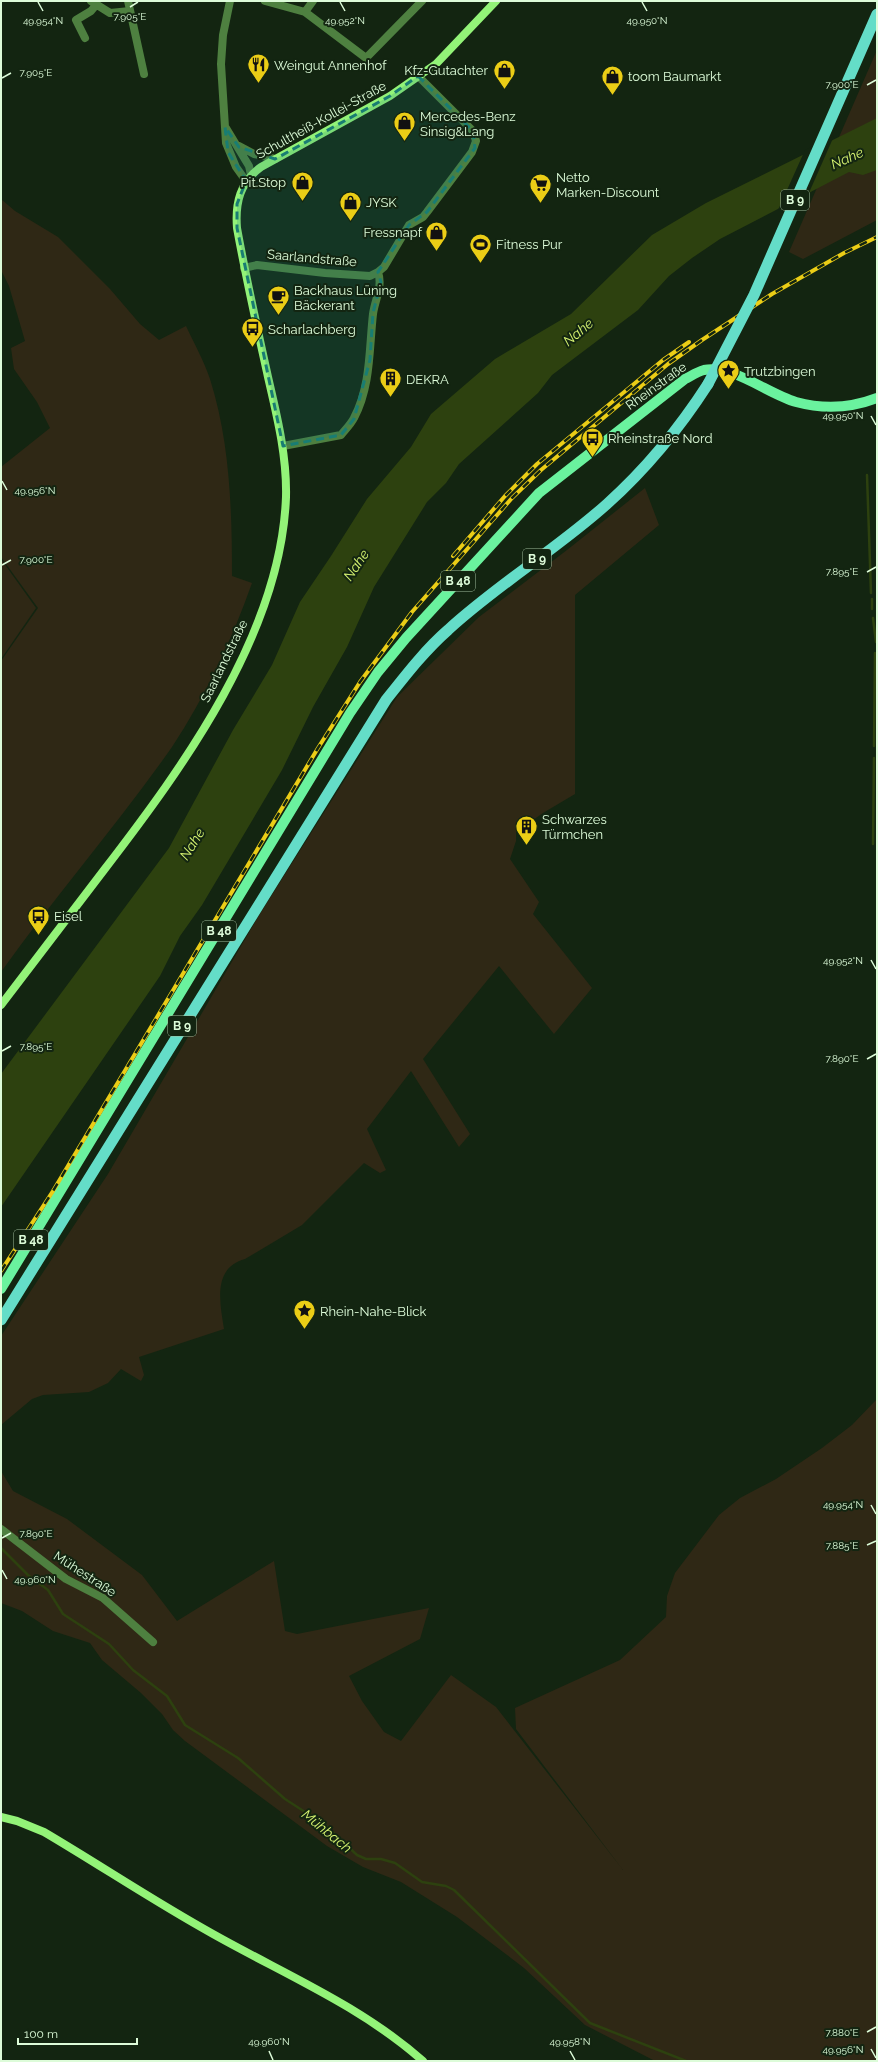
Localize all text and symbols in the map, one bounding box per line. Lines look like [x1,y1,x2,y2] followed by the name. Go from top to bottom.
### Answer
[114,11,146,22] text: 7.905°E
[23,15,63,26] text: 49.954°N
[325,15,365,26] text: 49.952°N
[627,15,667,26] text: 49.950°N
[246,52,272,85] restaurant icon: Weingut Annenhof
[491,57,517,90] shop icon: Kfz-Gutachter
[274,58,387,73] place label: Weingut Annenhof
[404,63,488,78] place label: Kfz-Gutachter
[599,63,625,96] shop icon: toom Baumarkt
[20,67,52,78] text: 7.905°E
[628,69,722,84] place label: toom Baumarkt
[253,78,389,162] street label: Schultheiß-Kollei-Straße
[825,79,859,90] text: 7.900°E
[420,109,516,139] place label: Mercedes-Benz Sinsig&Lang
[392,110,418,143] shop icon: Mercedes-Benz Sinsig&Lang
[828,144,866,172] water label: Nahe
[289,169,315,202] shop icon: Pit.Stop
[556,170,660,200] place label: Netto Marken-Discount
[528,171,554,204] supermarket icon: Netto Marken-Discount
[240,175,286,190] place label: Pit.Stop
[338,189,364,222] shop icon: JYSK
[781,190,809,210] road number: B 9
[366,195,397,210] place label: JYSK
[424,219,450,252] shop icon: Fressnapf
[363,225,423,240] place label: Fressnapf
[468,231,494,264] sports icon: Fitness Pur
[496,237,563,252] place label: Fitness Pur
[267,247,358,269] street label: Saarlandstraße
[294,283,397,313] place label: Backhaus Lüning Bäckerant
[265,284,291,317] cafe icon: Backhaus Lüning Bäckerant
[560,315,597,349] water label: Nahe
[239,316,265,349] bus stop icon: Scharlachberg
[268,322,356,337] place label: Scharlachberg
[715,358,741,391] place icon: Trutzbingen
[623,359,689,413] street label: Rheinstraße
[744,364,815,379] place label: Trutzbingen
[377,366,403,399] building icon: DEKRA
[406,372,449,387] place label: DEKRA
[823,410,863,421] text: 49.950°N
[579,425,605,458] bus stop icon: Rheinstraße Nord
[608,431,713,446] place label: Rheinstraße Nord
[15,485,55,496] text: 49.956°N
[340,546,372,584] water label: Nahe
[523,549,551,569] road number: B 9
[19,554,53,565] text: 7.900°E
[826,566,858,577] text: 7.895°E
[441,571,475,591] road number: B 48
[198,617,251,705] street label: Saarlandstraße
[542,812,607,842] place label: Schwarzes Türmchen
[513,813,539,846] building icon: Schwarzes Türmchen
[176,825,208,863] water label: Nahe
[26,903,52,936] bus stop icon: Eisel
[54,909,83,924] place label: Eisel
[202,921,236,941] road number: B 48
[823,955,863,966] text: 49.952°N
[168,1016,196,1036] road number: B 9
[20,1041,52,1052] text: 7.895°E
[825,1053,859,1064] text: 7.890°E
[14,1230,48,1250] road number: B 48
[292,1298,318,1331] place icon: Rhein-Nahe-Blick
[320,1304,426,1319] place label: Rhein-Nahe-Blick
[823,1499,863,1510] text: 49.954°N
[19,1528,53,1539] text: 7.890°E
[826,1540,858,1551] text: 7.885°E
[51,1548,119,1600] street label: Mühestraße
[14,1574,56,1585] text: 49.960°N
[299,1806,355,1856] water label: Mühbach
[18,2020,137,2046] scale bar
[24,2027,58,2041] text: 100 m
[825,2027,859,2038] text: 7.880°E
[248,2036,290,2047] text: 49.960°N
[550,2036,590,2047] text: 49.958°N
[823,2044,863,2055] text: 49.956°N

